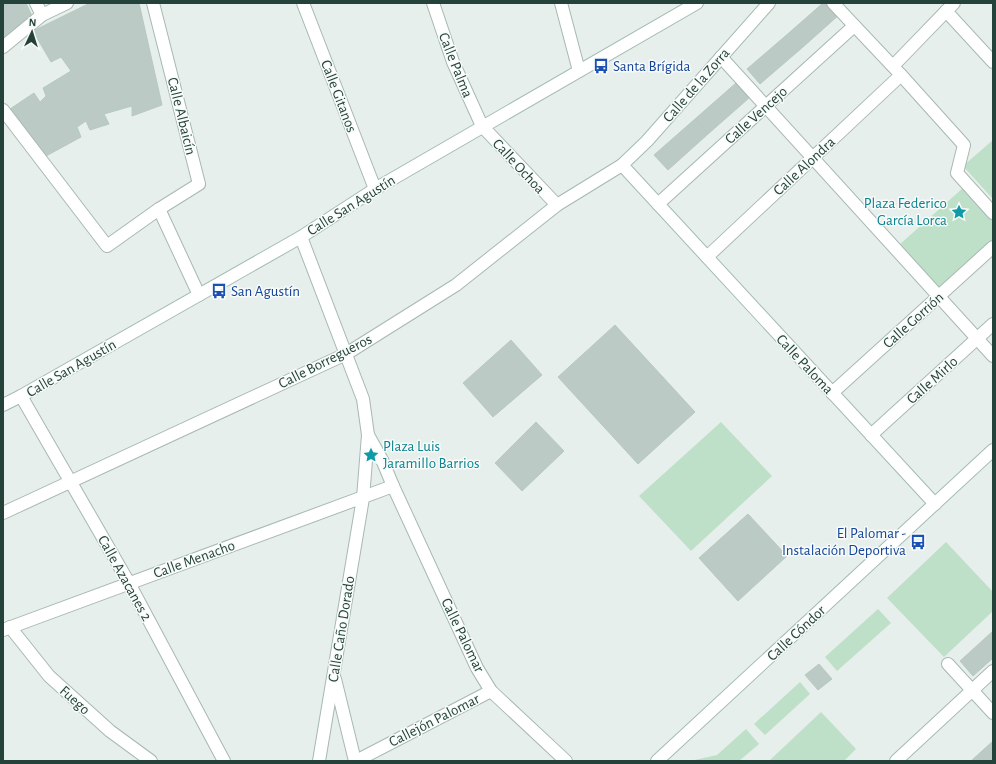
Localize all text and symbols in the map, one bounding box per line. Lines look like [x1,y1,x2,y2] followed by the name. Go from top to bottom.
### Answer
[12,12,52,52] north arrow
[28,17,37,28] text: N
[436,31,475,100] street label: Calle Palma
[660,45,733,125] street label: Calle de la Zorra
[592,57,610,75] bus stop icon: Santa Brígida
[318,58,359,135] street label: Calle Gitanos
[613,59,691,74] place label: Santa Brígida
[165,76,198,156] street label: Calle Albaicín
[722,84,790,147] street label: Calle Vencejo
[771,134,838,199] street label: Calle Alondra
[490,136,548,197] street label: Calle Ochoa
[305,172,398,238] street label: Calle San Agustín
[864,196,947,228] place label: Plaza Federico García Lorca
[950,203,968,221] place icon: Plaza Federico García Lorca
[210,282,228,300] bus stop icon: San Agustín
[231,284,300,299] place label: San Agustín
[880,289,946,351] street label: Calle Gorrión
[276,331,374,391] street label: Calle Borregueros
[773,332,836,397] street label: Calle Paloma
[24,337,119,400] street label: Calle San Agustín
[904,354,961,407] street label: Calle Mirlo
[383,439,480,471] place label: Plaza Luis Jaramillo Barrios
[362,446,380,464] place icon: Plaza Luis Jaramillo Barrios
[782,526,906,558] place label: El Palomar - Instalación Deportiva
[95,533,154,624] street label: Calle Azacanes 2
[909,533,927,551] bus stop icon: El Palomar - Instalación Deportiva
[151,538,237,581] street label: Calle Menacho
[326,575,357,683] street label: Calle Caño Dorado
[438,596,487,675] street label: Calle Palomar
[764,603,829,664] street label: Calle Cóndor
[57,683,93,718] street label: Fuego
[387,691,482,750] street label: Callejón Palomar

